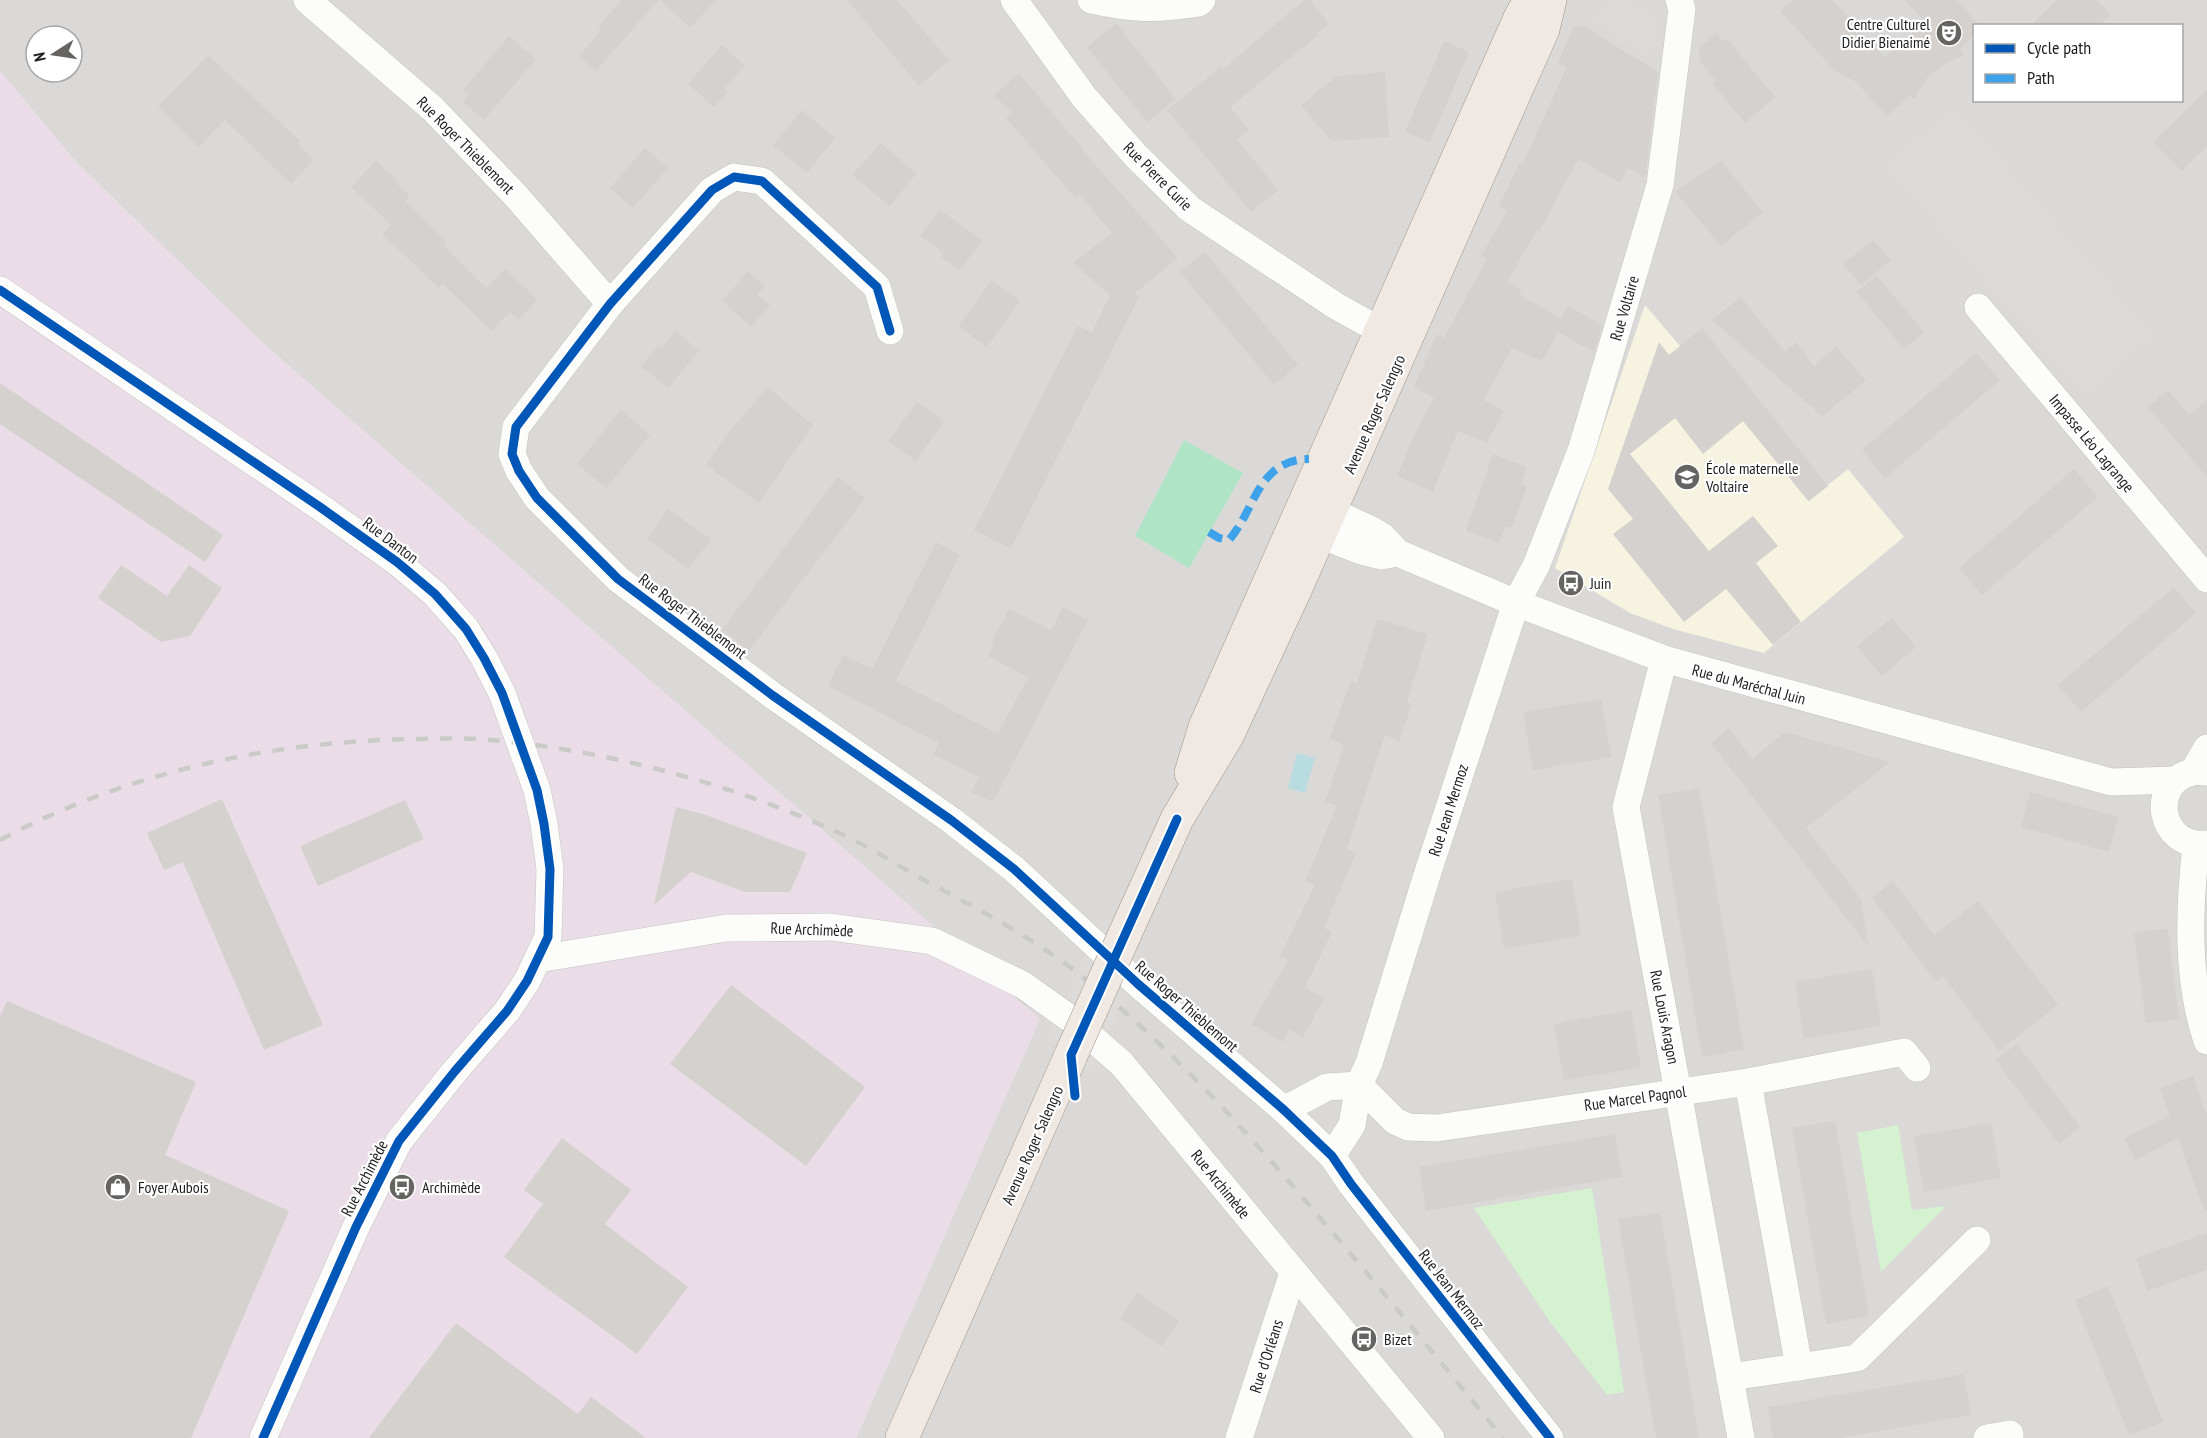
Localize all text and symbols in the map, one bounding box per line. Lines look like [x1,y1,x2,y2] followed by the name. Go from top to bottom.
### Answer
[1842,14,1930,52] place label: Centre Culturel Didier Bienaimé
[1934,18,1964,48] theatre icon: Centre Culturel Didier Bienaimé
[24,24,84,84] north arrow
[1973,24,2183,102] legend
[2027,36,2091,59] text: Cycle path
[29,51,50,63] text: N
[2027,66,2055,89] text: Path
[413,92,519,198] street label: Rue Roger Thieblemont
[1119,137,1197,215] street label: Rue Pierre Curie
[1605,273,1643,343] street label: Rue Voltaire
[1339,351,1409,477] street label: Avenue Roger Salengro
[2045,390,2139,496] street label: Impasse Léo Lagrange
[1705,458,1799,496] place label: École maternelle Voltaire
[1672,462,1702,492] school or university icon: École maternelle Voltaire
[359,513,423,567] street label: Rue Danton
[1556,568,1586,598] bus stop icon: Juin
[635,569,751,663] street label: Rue Roger Thieblemont
[1589,573,1611,593] place label: Juin
[1690,659,1808,709] street label: Rue du Maréchal Juin
[1424,761,1472,859] street label: Rue Jean Mermoz
[770,918,854,940] street label: Rue Archimède
[1131,956,1243,1057] street label: Rue Roger Thieblemont
[1646,968,1684,1066] street label: Rue Louis Aragon
[1583,1081,1687,1115] street label: Rue Marcel Pagnol
[997,1082,1067,1208] street label: Avenue Roger Salengro
[336,1137,392,1219] street label: Rue Archimède
[1187,1145,1255,1223] street label: Rue Archimède
[103,1172,133,1202] shop icon: Foyer Aubois
[387,1172,417,1202] bus stop icon: Archimède
[138,1177,209,1197] place label: Foyer Aubois
[422,1177,481,1197] place label: Archimède
[1415,1245,1490,1333] street label: Rue Jean Mermoz
[1245,1317,1287,1395] street label: Rue d'Orléans
[1349,1324,1379,1354] bus stop icon: Bizet
[1384,1329,1412,1349] place label: Bizet

